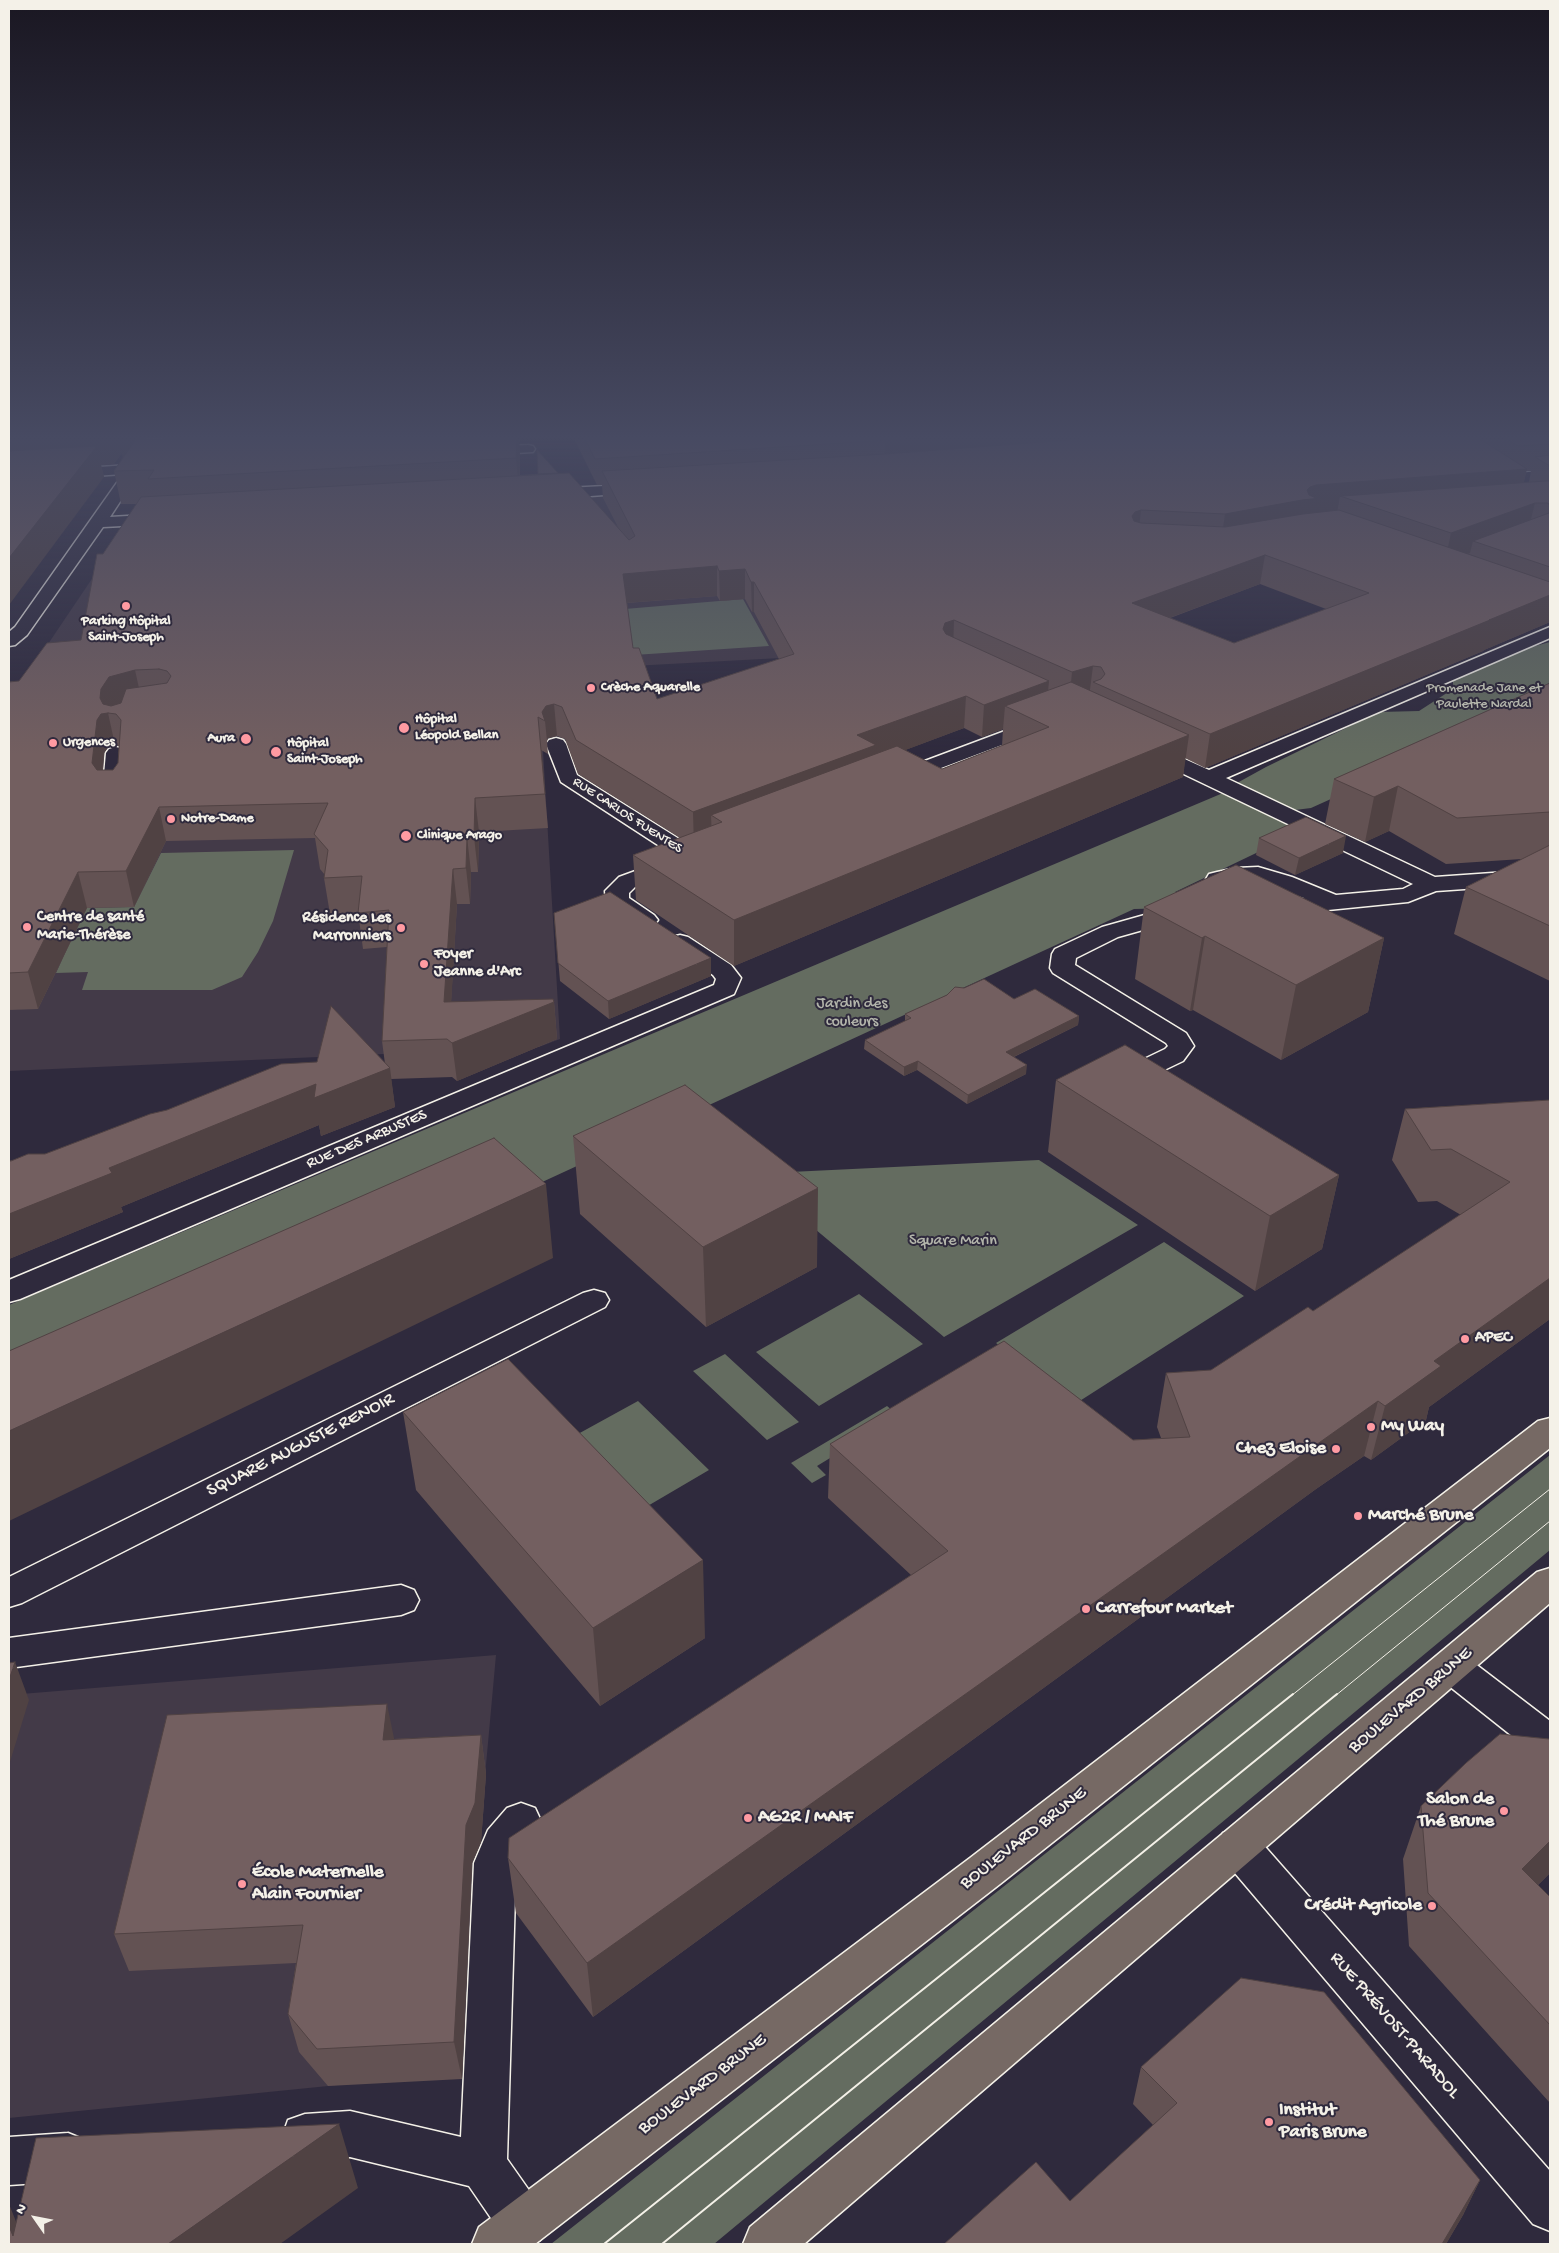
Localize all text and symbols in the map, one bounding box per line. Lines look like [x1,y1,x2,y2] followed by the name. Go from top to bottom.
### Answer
[120,600,132,612] marker: Parking Hôpital Saint-Joseph
[81,614,171,646] place label: Parking Hôpital Saint-Joseph
[601,680,700,696] place label: Crèche Aquarelle
[1426,681,1542,714] park label: Promenade Jane et Paulette Nardal
[585,682,597,694] marker: Crèche Aquarelle
[415,712,498,744] place label: Hôpital Léopold Bellan
[397,721,411,735] marker: Hôpital Léopold Bellan
[207,731,235,747] place label: Aura
[239,732,253,746] marker: Aura
[63,735,115,751] place label: Urgences
[287,736,363,769] place label: Hôpital Saint-Joseph
[47,737,59,749] marker: Urgences
[269,745,283,759] marker: Hôpital Saint-Joseph
[569,774,685,858] street label: RUE CARLOS FUENTES
[181,811,254,827] place label: Notre-Dame
[165,813,177,825] marker: Notre-Dame
[417,828,502,844] place label: Clinique Arago
[399,829,413,843] marker: Clinique Arago
[37,908,144,946] place label: Centre de santé Marie-Thérèse
[302,909,391,947] place label: Résidence Les Marronniers
[21,921,33,933] marker: Centre de santé Marie-Thérèse
[395,922,407,934] marker: Résidence Les Marronniers
[434,945,521,983] place label: Foyer Jeanne d'Arc
[418,958,430,970] marker: Foyer Jeanne d'Arc
[817,995,887,1033] park label: Jardin des couleurs
[304,1106,430,1174] street label: RUE DES ARBUSTES
[909,1232,997,1252] park label: Square Marin
[1475,1329,1512,1349] place label: APEC
[1459,1333,1471,1345] marker: APEC
[203,1389,399,1503] street label: SQUARE AUGUSTE RENOIR
[1381,1416,1444,1438] place label: My Way
[1365,1421,1377,1433] marker: My Way
[1236,1438,1326,1460] place label: Chez Eloise
[1330,1443,1342,1455] marker: Chez Eloise
[1368,1505,1474,1527] place label: Marché Brune
[1352,1510,1364,1522] marker: Marché Brune
[1096,1598,1232,1620] place label: Carrefour Market
[1080,1603,1092,1615] marker: Carrefour Market
[1345,1643,1477,1759] street label: BOULEVARD BRUNE
[956,1782,1092,1896] street label: BOULEVARD BRUNE
[1418,1789,1494,1833] place label: Salon de Thé Brune
[1498,1805,1510,1817] marker: Salon de Thé Brune
[758,1807,853,1829] place label: AG2R / MAIF
[742,1812,754,1824] marker: AG2R / MAIF
[252,1862,384,1906] place label: École Maternelle Alain Fournier
[236,1878,248,1890] marker: École Maternelle Alain Fournier
[1304,1895,1422,1917] place label: Crédit Agricole
[1426,1900,1438,1912] marker: Crédit Agricole
[1324,1948,1464,2104] street label: RUE PRÉVOST-PARADOL
[634,2029,772,2141] street label: BOULEVARD BRUNE
[1279,2100,1367,2144] place label: Institut Paris Brune
[1263,2116,1275,2128] marker: Institut Paris Brune
[10,2193,60,2243] north arrow
[12,2201,32,2218] text: N

